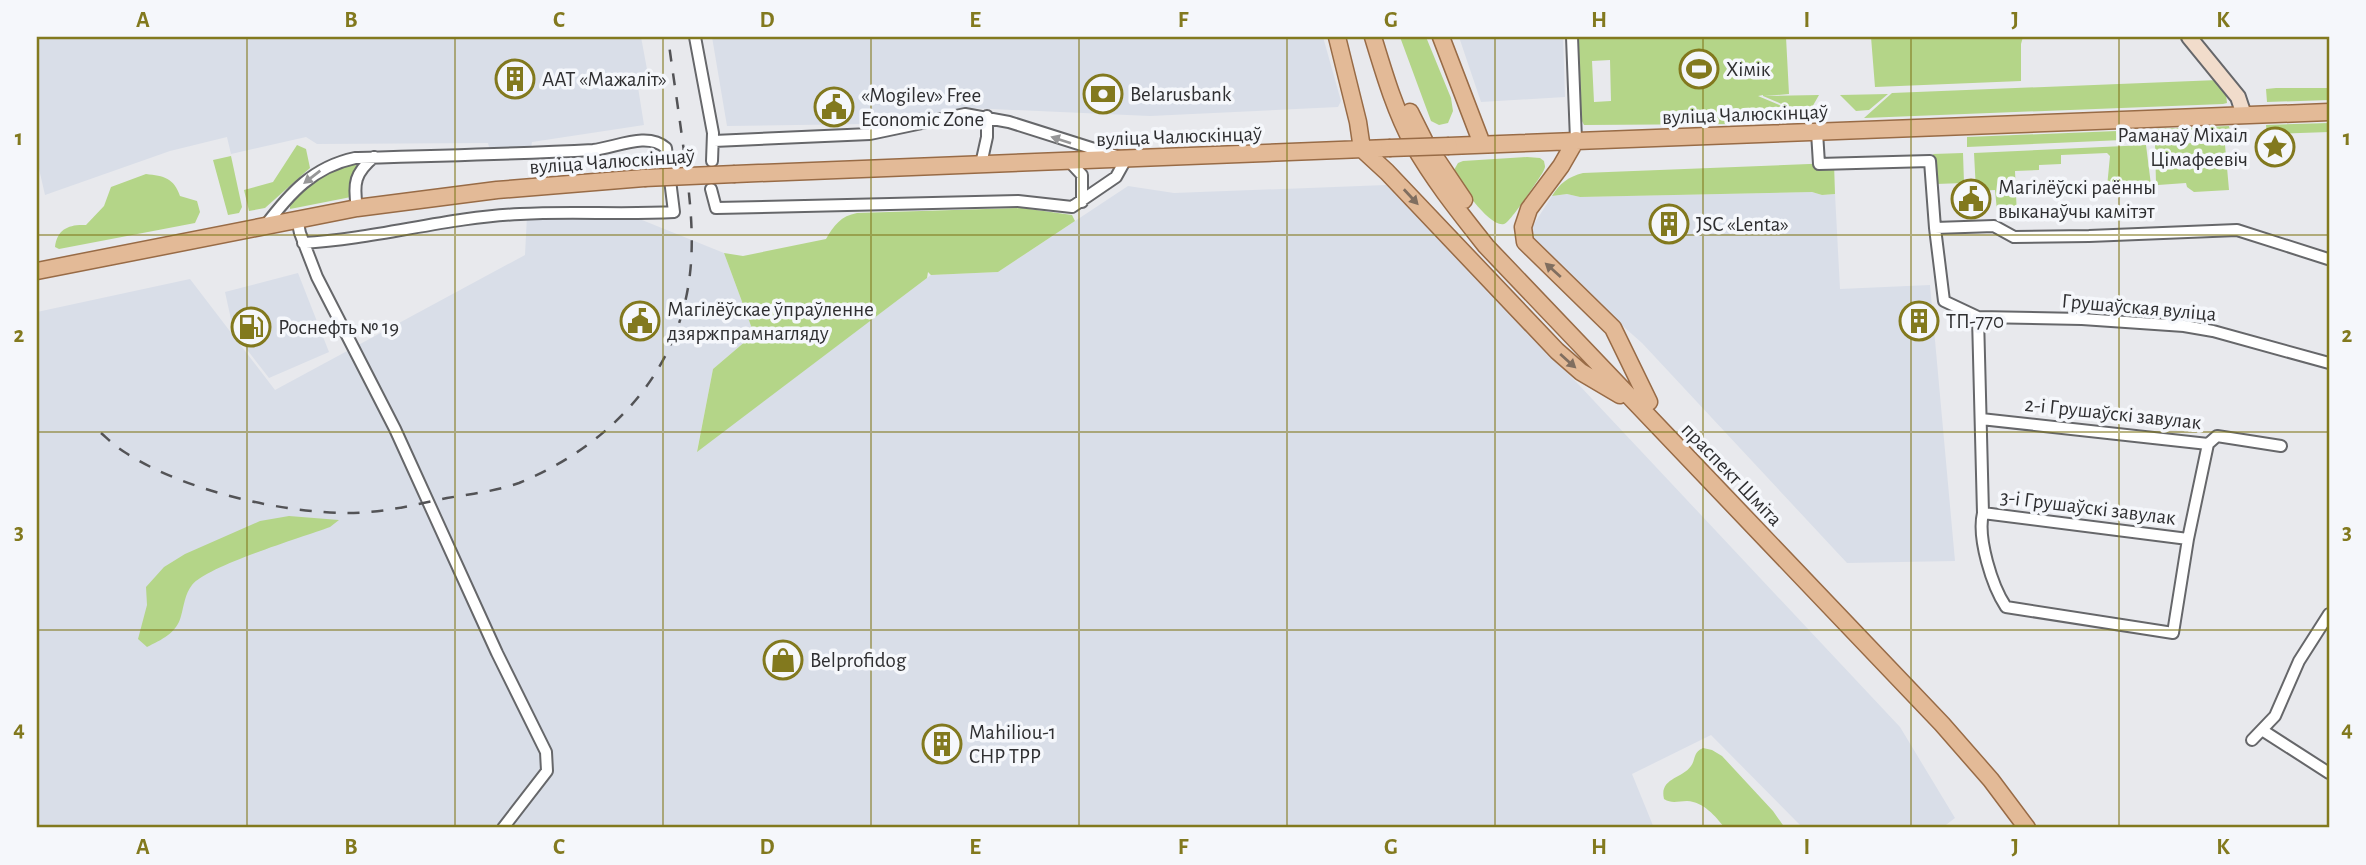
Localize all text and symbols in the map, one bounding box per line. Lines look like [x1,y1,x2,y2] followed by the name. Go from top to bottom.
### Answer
[136,9,150,32] text: A
[344,9,358,32] text: B
[553,9,565,32] text: C
[759,9,775,32] text: D
[969,9,981,32] text: E
[1178,9,1189,32] text: F
[1384,9,1398,32] text: G
[1591,9,1607,32] text: H
[1804,9,1810,32] text: I
[2011,9,2019,32] text: J
[2216,9,2230,32] text: K
[1678,48,1720,90] sports icon: Хімік
[494,58,536,100] building icon: ААТ «Мажаліт»
[1726,59,1771,80] place label: Хімік
[542,69,667,90] place label: ААТ «Мажаліт»
[1082,73,1124,115] bank icon: Belarusbank
[1130,84,1232,105] place label: Belarusbank
[861,85,984,130] place label: «Mogilev» Free Economic Zone
[813,86,855,128] public building icon: «Mogilev» Free Economic Zone
[1662,101,1828,128] street label: вуліца Чалюскінцаў
[1096,123,1262,150] street label: вуліца Чалюскінцаў
[2117,125,2248,170] place label: Раманаў Міхаіл Цімафеевіч
[2254,126,2296,168] place icon: Раманаў Міхаіл Цімафеевіч
[15,127,23,150] text: 1
[2343,127,2351,150] text: 1
[1050,134,1071,144] one-way arrow
[529,145,696,178] street label: вуліца Чалюскінцаў
[302,170,321,184] one-way arrow
[1998,177,2156,222] place label: Магілёўскі раённы выканаўчы камітэт
[1950,178,1992,220] public building icon: Магілёўскі раённы выканаўчы камітэт
[1402,188,1418,205] one-way arrow
[1648,203,1690,245] building icon: JSC «Lenta»
[1696,214,1789,235] place label: JSC «Lenta»
[1545,262,1562,278] one-way arrow
[2061,290,2218,325] street label: Грушаўская вуліца
[667,299,874,344] place label: Магілёўскае ўпраўленне дзяржпрамнагляду
[619,300,661,342] public building icon: Магілёўскае ўпраўленне дзяржпрамнагляду
[1898,300,1940,342] building icon: ТП-770
[230,306,272,348] fuel station icon: Роснефть № 19
[1946,311,2004,332] place label: ТП-770
[278,317,399,338] place label: Роснефть № 19
[14,324,25,347] text: 2
[2342,324,2353,347] text: 2
[1559,353,1577,369] one-way arrow
[2024,394,2203,433] street label: 2-і Грушаўскі завулак
[1677,419,1786,530] street label: праспект Шміта
[1999,486,2177,529] street label: 3-і Грушаўскі завулак
[14,521,24,544] text: 3
[2342,521,2352,544] text: 3
[762,639,804,681] shop icon: Belprofidog
[810,650,907,671] place label: Belprofidog
[13,718,25,741] text: 4
[2341,718,2353,741] text: 4
[969,722,1056,767] place label: Mahiliou-1 CHP TPP
[921,723,963,765] building icon: Mahiliou-1 CHP TPP
[136,836,150,859] text: A
[344,836,358,859] text: B
[553,836,565,859] text: C
[759,836,775,859] text: D
[969,836,981,859] text: E
[1178,836,1189,859] text: F
[1384,836,1398,859] text: G
[1591,836,1607,859] text: H
[1804,836,1810,859] text: I
[2011,836,2019,859] text: J
[2216,836,2230,859] text: K

